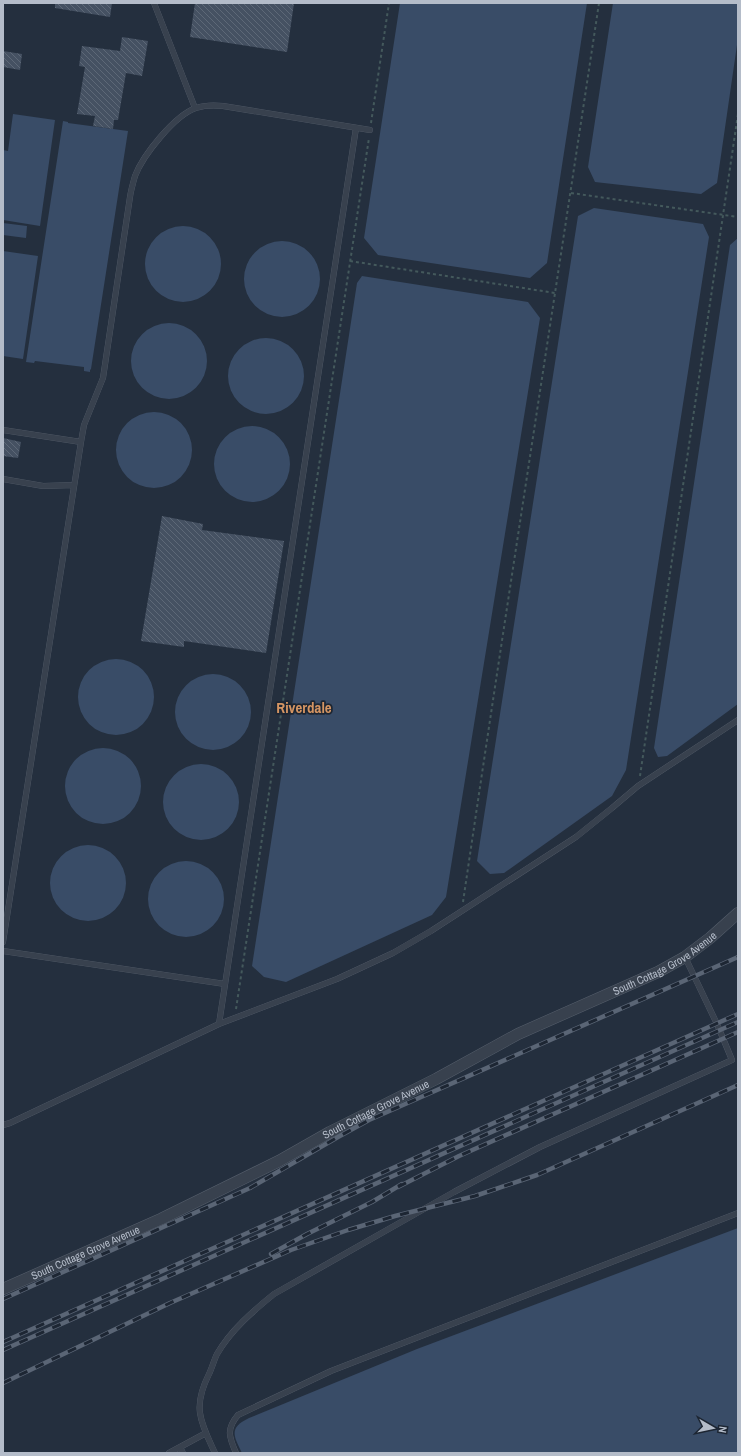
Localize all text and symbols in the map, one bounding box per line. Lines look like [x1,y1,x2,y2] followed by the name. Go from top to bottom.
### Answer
[276,697,332,718] district label: Riverdale
[610,929,719,998] street label: South Cottage Grove Avenue
[320,1077,431,1142] street label: South Cottage Grove Avenue
[29,1222,142,1283] street label: South Cottage Grove Avenue
[693,1408,733,1448] north arrow
[715,1425,730,1434] text: N

